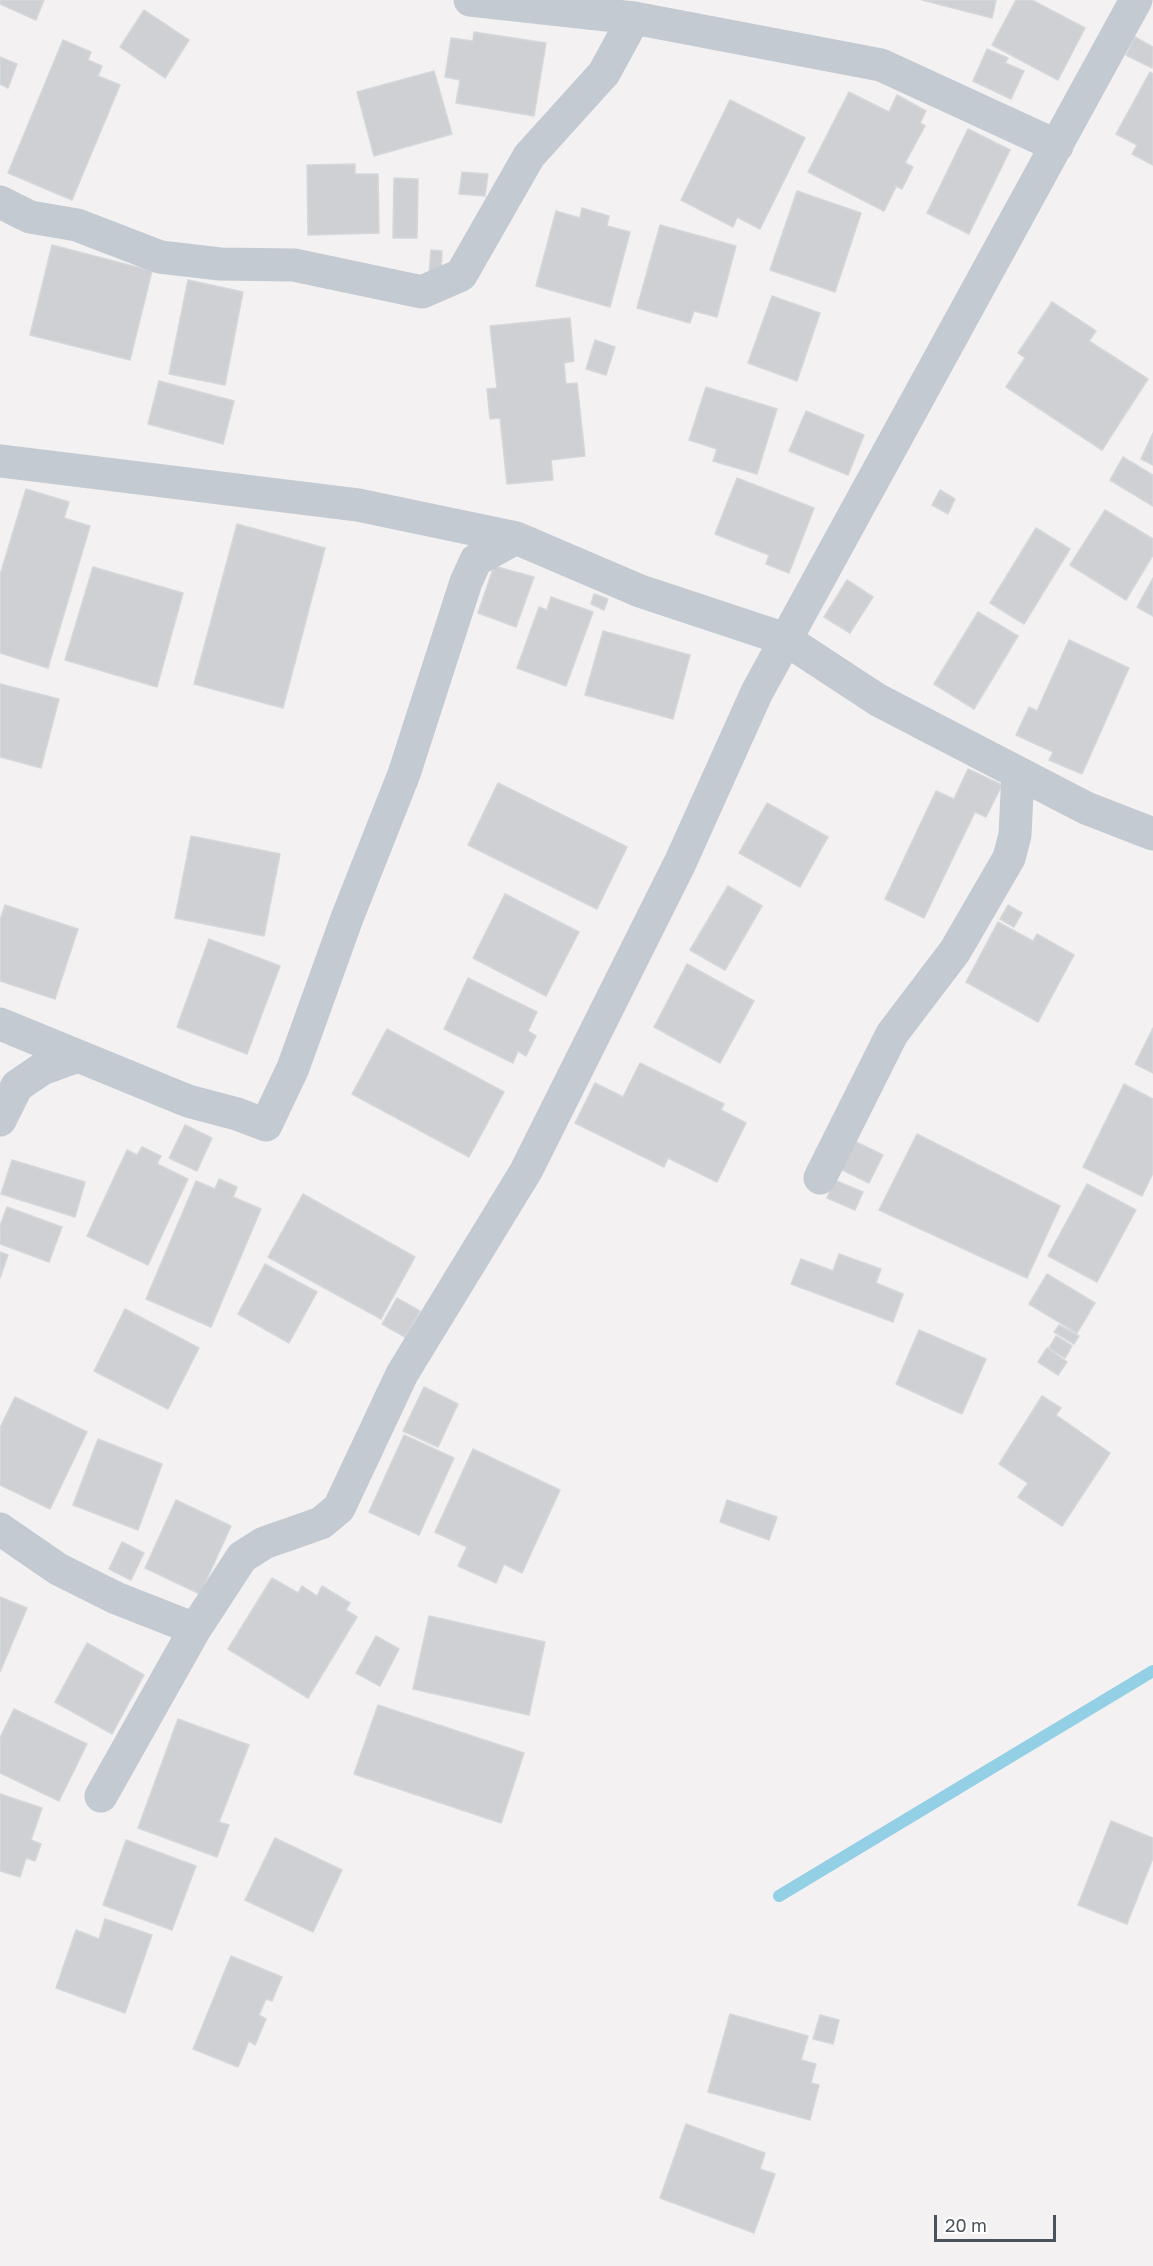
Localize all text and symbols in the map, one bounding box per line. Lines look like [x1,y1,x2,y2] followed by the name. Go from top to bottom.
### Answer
[937,2203,1058,2241] scale bar
[945,2214,987,2236] text: 20 m

